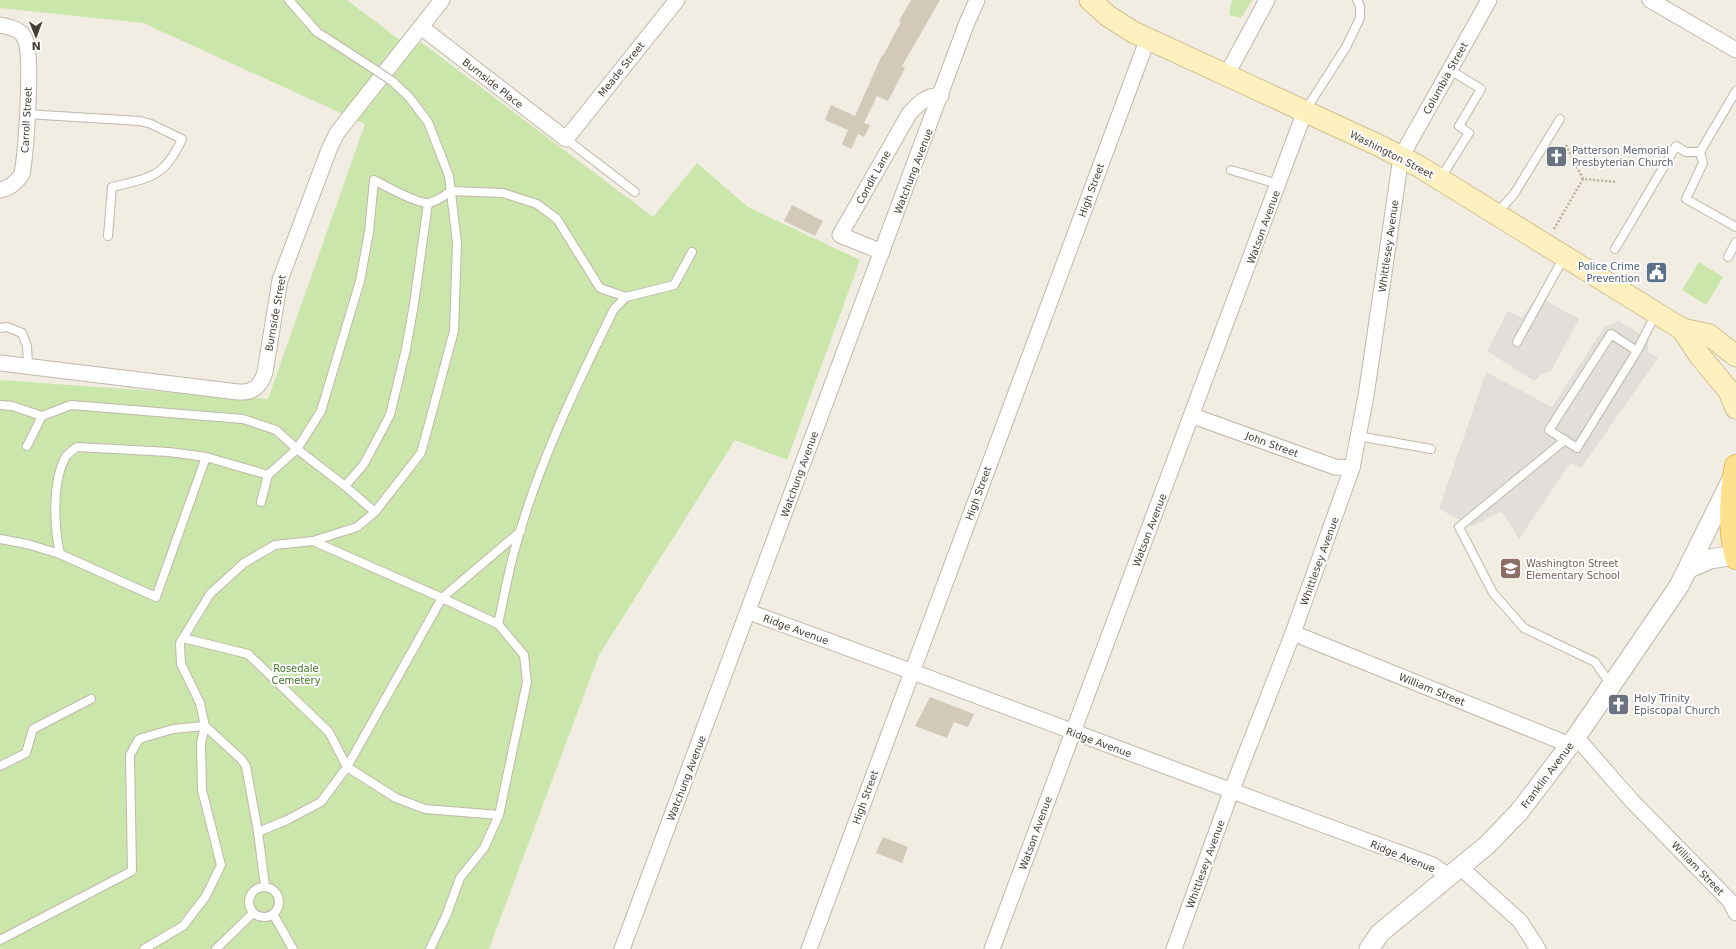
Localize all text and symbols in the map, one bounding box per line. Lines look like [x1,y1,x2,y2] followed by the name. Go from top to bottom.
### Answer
[16,16,56,56] north arrow
[31,39,41,52] text: N
[596,40,647,99] street label: Meade Street
[1421,40,1470,116] street label: Columbia Street
[460,56,525,110] street label: Burnside Place
[19,87,34,153] street label: Carroll Street
[892,127,935,215] street label: Watchung Avenue
[1348,129,1435,180] street label: Washington Street
[1543,143,1569,169] church icon: Patterson Memorial Presbyterian Church
[1572,145,1673,168] place label: Patterson Memorial Presbyterian Church
[854,148,893,206] street label: Condit Lane
[1077,162,1106,219] street label: High Street
[1245,189,1282,265] street label: Watson Avenue
[1377,199,1400,293] street label: Whittlesey Avenue
[1643,259,1669,285] public building icon: Police Crime Prevention
[1578,261,1640,284] place label: Police Crime Prevention
[263,274,288,352] street label: Burnside Street
[779,430,820,519] street label: Watchung Avenue
[1243,430,1300,459] street label: John Street
[964,465,993,522] street label: High Street
[1130,492,1168,568] street label: Watson Avenue
[1298,515,1341,607] street label: Whittlesey Avenue
[1498,556,1524,582] school or university icon: Washington Street Elementary School
[1526,558,1620,581] place label: Washington Street Elementary School
[762,613,830,646] street label: Ridge Avenue
[271,663,321,686] park label: Rosedale Cemetery
[1397,671,1466,708] street label: William Street
[1605,691,1631,717] church icon: Holy Trinity Episcopal Church
[1634,693,1720,716] place label: Holy Trinity Episcopal Church
[1065,726,1133,759] street label: Ridge Avenue
[665,734,708,822] street label: Watchung Avenue
[1519,740,1576,810] street label: Franklin Avenue
[851,769,880,826] street label: High Street
[1017,795,1054,871] street label: Watson Avenue
[1184,818,1227,910] street label: Whittlesey Avenue
[1369,838,1437,874] street label: Ridge Avenue
[1669,839,1726,897] street label: William Street

